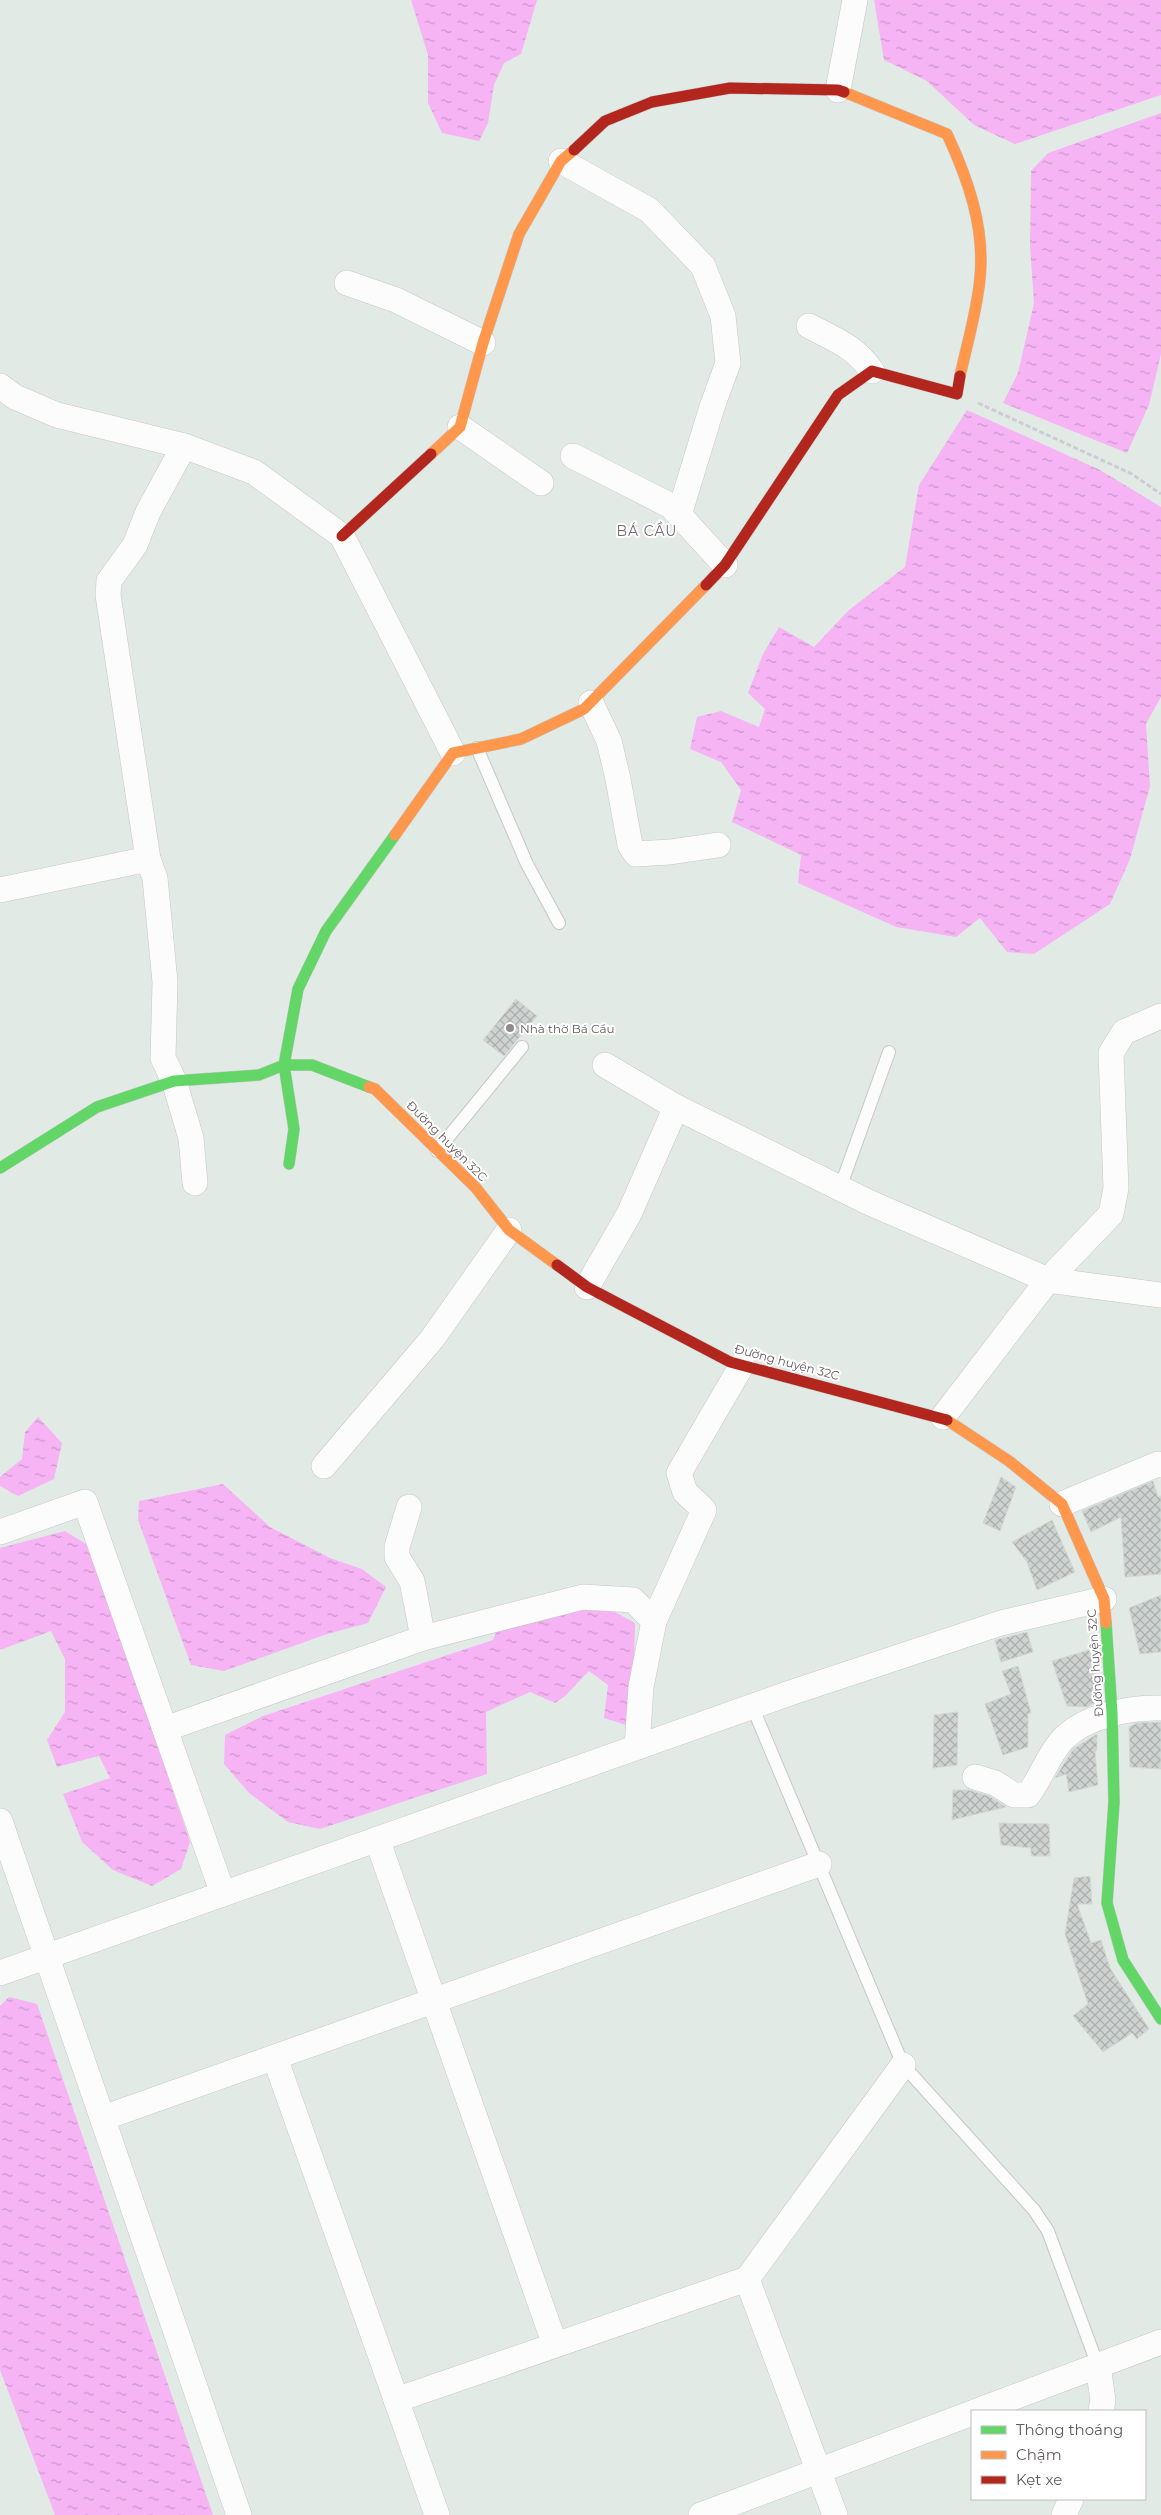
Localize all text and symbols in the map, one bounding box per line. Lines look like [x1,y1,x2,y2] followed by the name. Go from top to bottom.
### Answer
[617,521,677,540] district label: BÁ CẦU
[520,1021,615,1036] place label: Nhà thờ Bá Cầu
[504,1022,516,1034] marker: Nhà thờ Bá Cầu
[404,1098,491,1185] street label: Đường huyện 32C
[733,1341,842,1383] street label: Đường huyện 32C
[1084,1608,1106,1717] street label: Đường huyện 32C
[971,2410,1146,2500] legend
[1016,2420,1123,2439] text: Thông thoáng
[1016,2445,1062,2464] text: Chậm
[1016,2470,1062,2489] text: Kẹt xe

